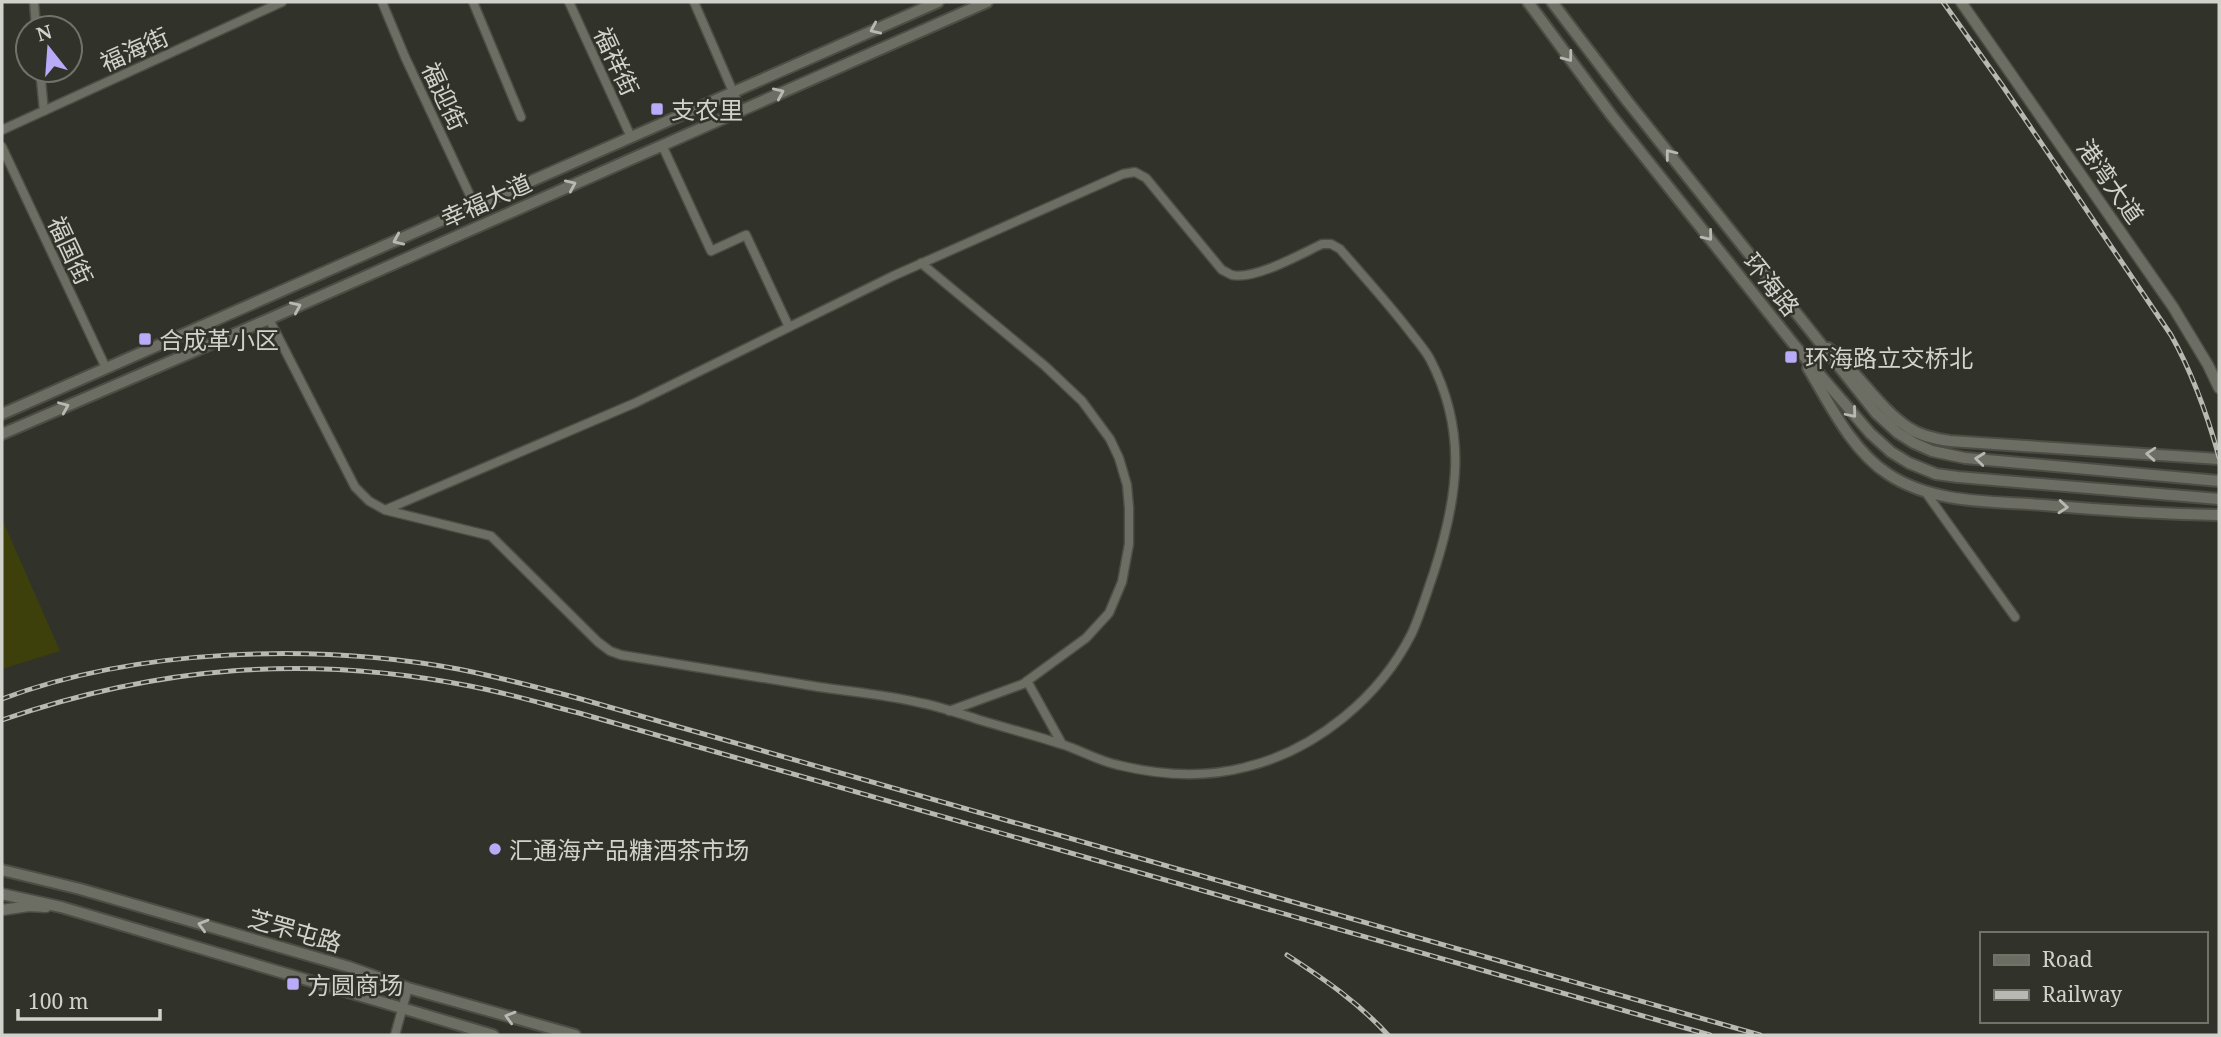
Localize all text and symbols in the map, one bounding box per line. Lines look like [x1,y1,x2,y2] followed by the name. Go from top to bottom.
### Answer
[14,14,84,84] north arrow
[33,18,55,47] text: N
[94,19,174,79] street label: 福海街
[587,21,647,101] street label: 福祥街
[870,21,883,35] one-way arrow
[1560,49,1573,62] one-way arrow
[415,56,475,136] street label: 福迎街
[772,87,785,101] one-way arrow
[671,93,743,126] place label: 支农里
[649,101,665,117] marker: 支农里
[2070,132,2152,230] street label: 港湾大道
[1665,150,1678,162] one-way arrow
[435,165,537,235] street label: 幸福大道
[564,179,576,193] one-way arrow
[41,210,101,290] street label: 福国街
[1700,228,1712,241] one-way arrow
[393,232,406,246] one-way arrow
[1737,246,1807,322] street label: 环海路
[289,301,301,315] one-way arrow
[159,323,279,356] place label: 合成革小区
[137,331,153,347] marker: 合成革小区
[1805,341,1973,374] place label: 环海路立交桥北
[1783,349,1799,365] marker: 环海路立交桥北
[58,401,70,415] one-way arrow
[1843,405,1856,417] one-way arrow
[2145,447,2156,462] one-way arrow
[1974,452,1985,467] one-way arrow
[2058,499,2069,514] one-way arrow
[509,833,749,866] place label: 汇通海产品糖酒茶市场
[487,841,503,857] marker: 汇通海产品糖酒茶市场
[244,901,346,959] street label: 芝罘屯路
[197,918,209,933] one-way arrow
[1980,932,2207,1023] legend
[2042,945,2093,973] text: Road
[307,968,403,1001] place label: 方圆商场
[285,976,301,992] marker: 方圆商场
[18,978,159,1022] scale bar
[2042,980,2122,1008] text: Railway
[28,987,89,1015] text: 100 m
[504,1010,516,1025] one-way arrow

